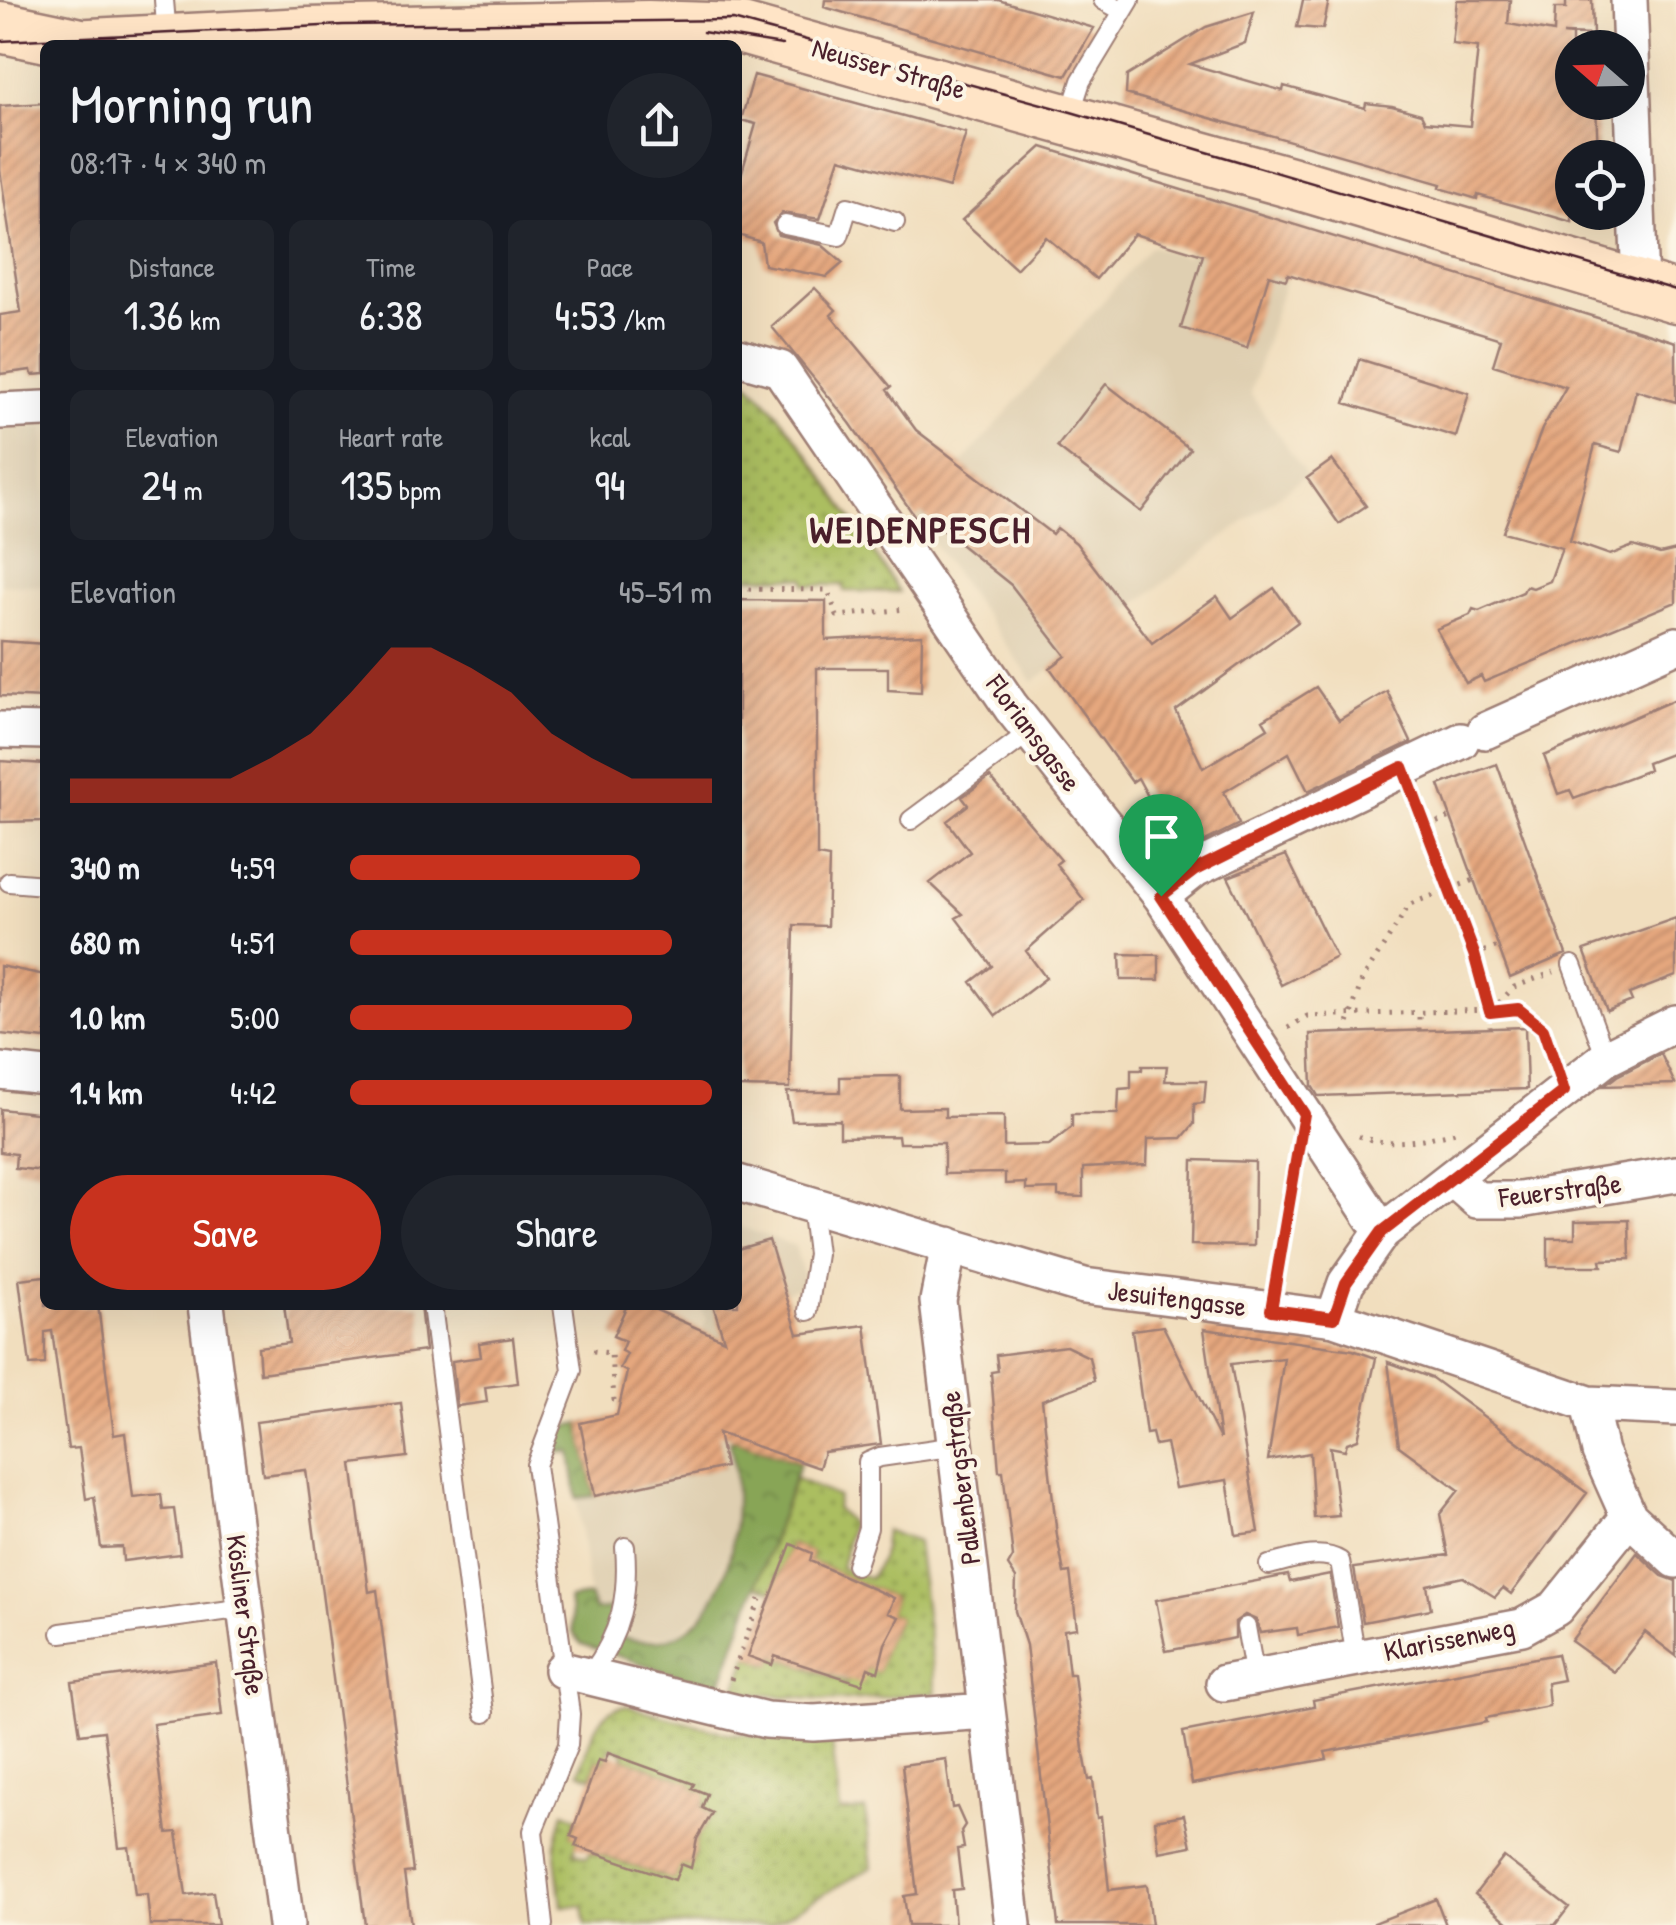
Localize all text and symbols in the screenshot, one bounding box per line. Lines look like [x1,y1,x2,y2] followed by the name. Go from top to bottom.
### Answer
[808,28,970,108] street label: Neusser Straße
[1555,30,1645,120] north arrow
[1555,30,1645,230] map controls
[70,66,313,140] text: Morning run
[607,73,712,178] button: share
[1555,140,1645,230] button: locate
[70,141,266,184] text: 08:17 · 4 × 340 m
[129,248,215,286] text: Distance
[366,248,416,286] text: Time
[587,248,633,286] text: Pace
[124,286,183,343] text: 1.36
[359,286,423,343] text: 6:38
[554,286,617,343] text: 4:53
[183,301,220,339] text: km
[617,301,666,339] text: /km
[126,418,219,456] text: Elevation
[339,418,443,456] text: Heart rate
[590,418,630,456] text: kcal
[142,456,177,513] text: 24
[341,456,392,513] text: 135
[594,456,626,513] text: 94
[177,471,202,509] text: m
[392,471,441,509] text: bpm
[810,503,1032,555] district label: WEIDENPESCH
[70,570,176,613] text: Elevation
[619,570,712,613] text: 45–51 m
[977,666,1090,799] street label: Floriansgasse
[1119,794,1204,897] pin
[1134,809,1189,864] icon: arrive
[70,846,140,889] text: 340 m
[230,846,275,889] text: 4:59
[70,921,140,964] text: 680 m
[230,921,275,964] text: 4:51
[70,996,145,1039] text: 1.0 km
[230,996,280,1039] text: 5:00
[70,1071,143,1114] text: 1.4 km
[230,1071,276,1114] text: 4:42
[1496,1164,1623,1216] street label: Feuerstraße
[70,1175,381,1290] button: Save
[401,1175,712,1290] button: Share
[1106,1271,1248,1325] street label: Jesuitengasse
[931,1389,989,1567] street label: Pallenbergstraße
[217,1532,275,1698] street label: Kösliner Straße
[1381,1608,1517,1670] street label: Klarissenweg

